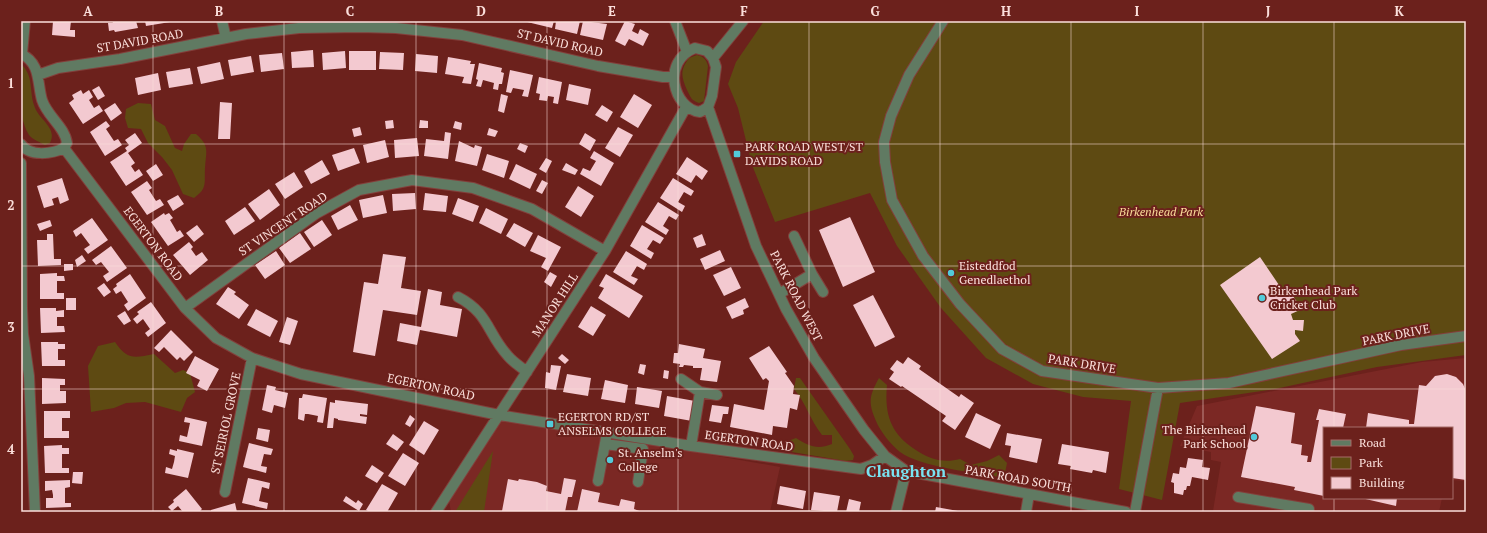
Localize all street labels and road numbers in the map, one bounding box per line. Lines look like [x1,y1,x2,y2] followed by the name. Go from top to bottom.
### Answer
[516,25,604,60] street label: ST DAVID ROAD
[95,26,184,56] street label: ST DAVID ROAD
[236,188,330,259] street label: ST VINCENT ROAD
[121,204,186,284] street label: EGERTON ROAD
[767,248,826,344] street label: PARK ROAD WEST
[528,270,581,339] street label: MANOR HILL
[1361,321,1431,348] street label: PARK DRIVE
[1047,351,1117,376] street label: PARK DRIVE
[386,370,476,403] street label: EGERTON ROAD
[207,371,244,475] street label: ST SEIRIOL GROVE
[704,427,794,454] street label: EGERTON ROAD
[964,462,1073,495] street label: PARK ROAD SOUTH

